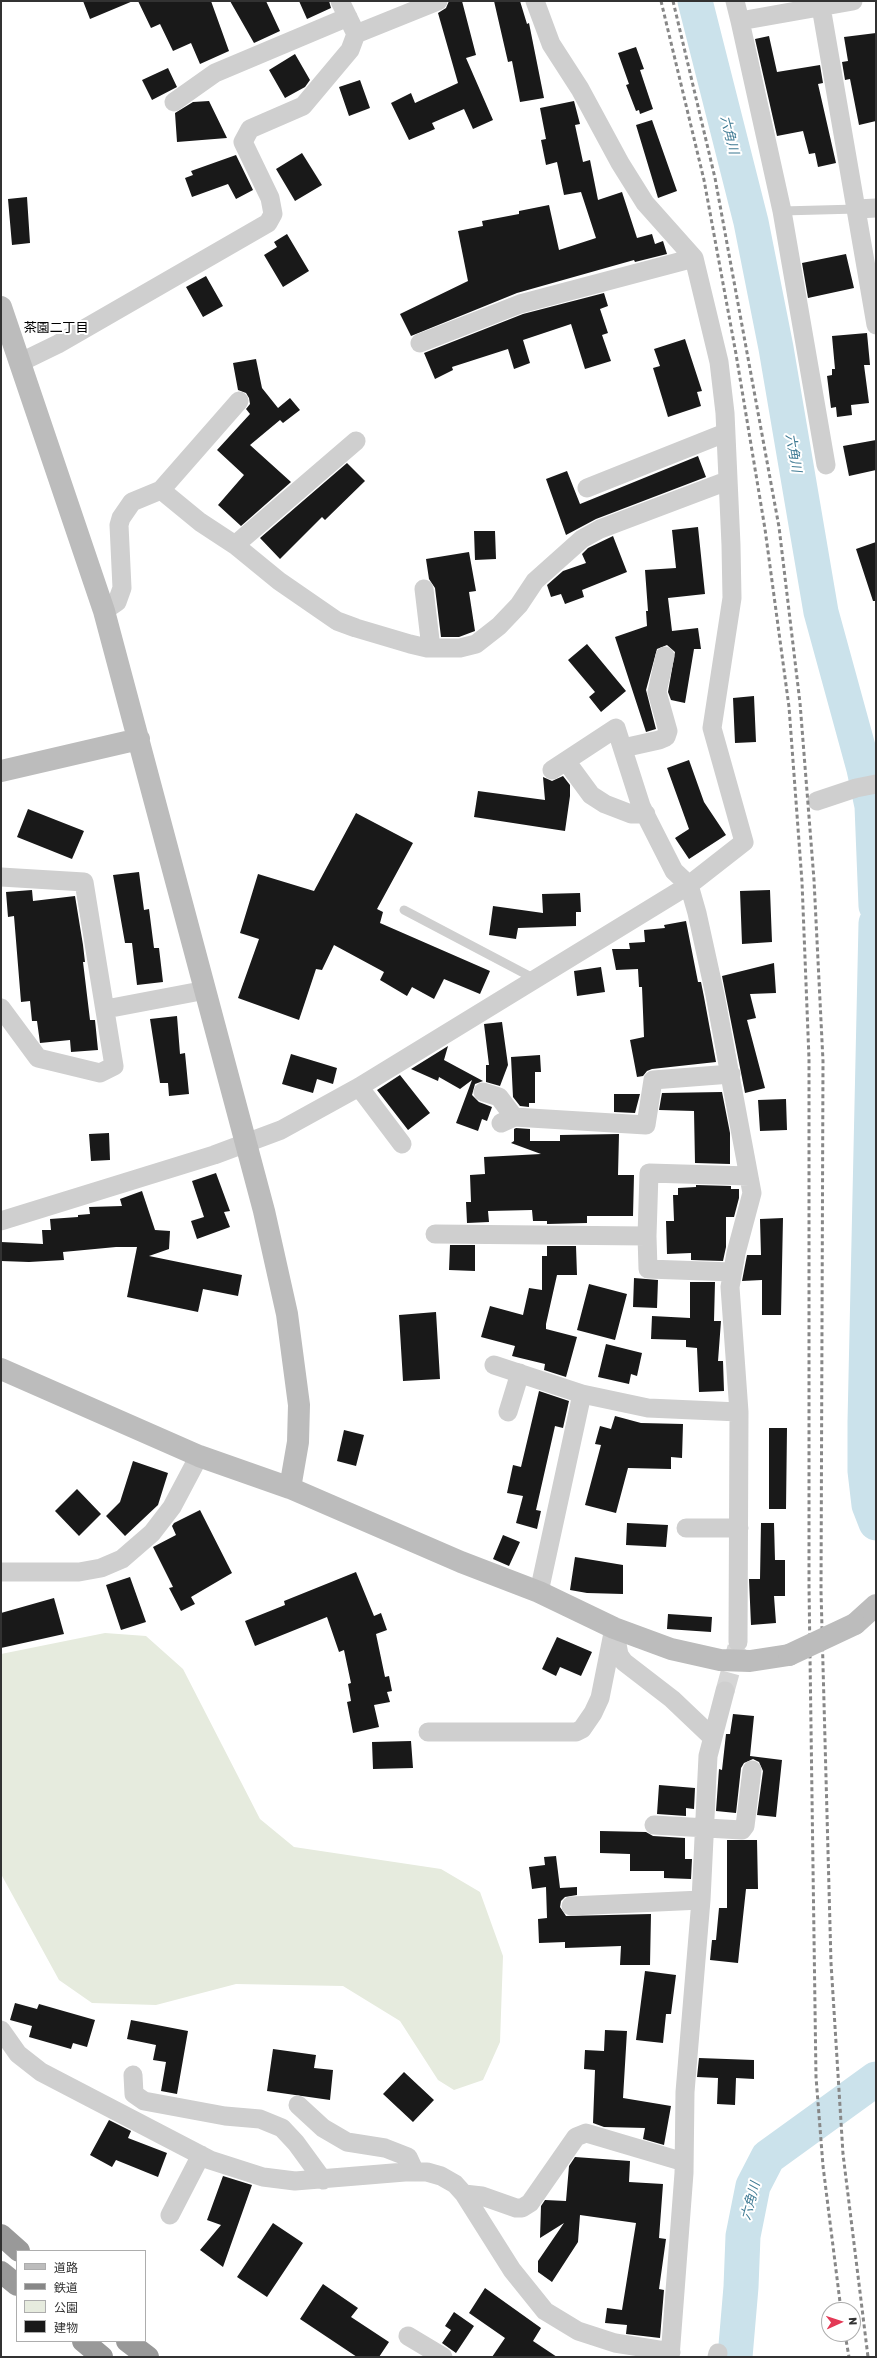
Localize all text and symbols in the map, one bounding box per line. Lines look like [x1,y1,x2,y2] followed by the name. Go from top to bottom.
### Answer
[717,114,741,156] water label: 六角川
[24,320,88,336] district label: 茶園二丁目
[782,432,804,474] water label: 六角川
[738,2180,764,2222] water label: 六角川
[16,2250,146,2342] legend
[54,2261,78,2275] text: 道路
[54,2281,78,2295] text: 鉄道
[54,2301,78,2315] text: 公園
[821,2302,861,2342] north arrow
[846,2317,859,2326] text: N
[54,2321,78,2335] text: 建物

